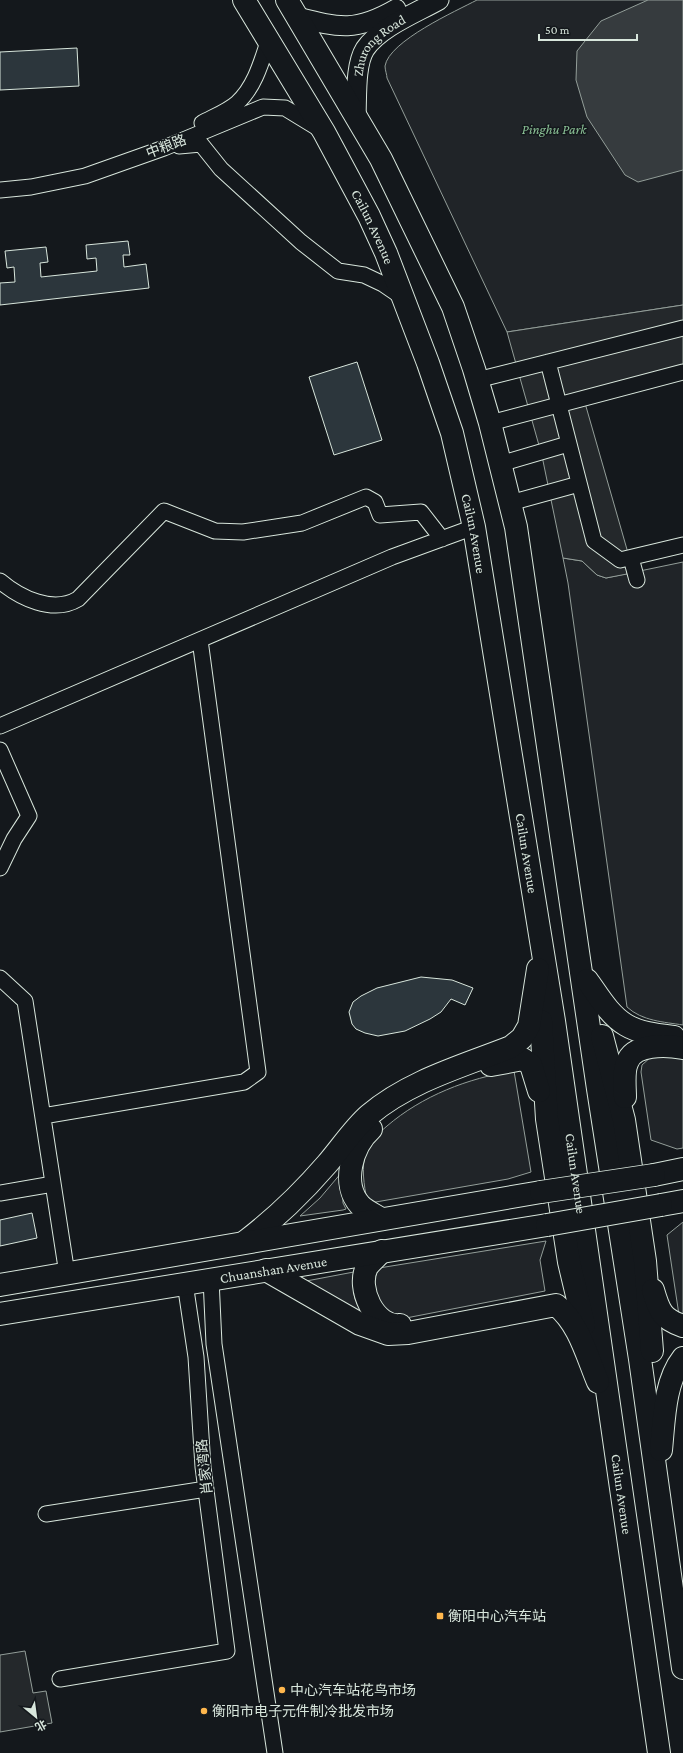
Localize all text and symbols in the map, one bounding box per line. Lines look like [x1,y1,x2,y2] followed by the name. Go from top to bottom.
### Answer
[350,11,409,77] street label: Zhurong Road
[539,16,637,42] scale bar
[545,23,570,37] text: 50 m
[522,121,587,137] park label: Pinghu Park
[144,131,188,161] street label: 中粮路
[348,187,397,266] street label: Cailun Avenue
[458,492,489,574] street label: Cailun Avenue
[512,812,541,894] street label: Cailun Avenue
[562,1132,590,1215] street label: Cailun Avenue
[219,1253,328,1286] street label: Chuanshan Avenue
[193,1438,215,1496] street label: 肖家湾路
[608,1453,636,1535] street label: Cailun Avenue
[448,1608,546,1624] place label: 衡阳中心汽车站
[435,1611,445,1621] marker: 衡阳中心汽车站
[290,1682,416,1698] place label: 中心汽车站花鸟市场
[277,1685,287,1695] marker: 中心汽车站花鸟市场
[16,1697,56,1737] north arrow
[212,1703,394,1719] place label: 衡阳市电子元件制冷批发市场
[199,1706,209,1716] marker: 衡阳市电子元件制冷批发市场
[33,1718,49,1734] text: 北

